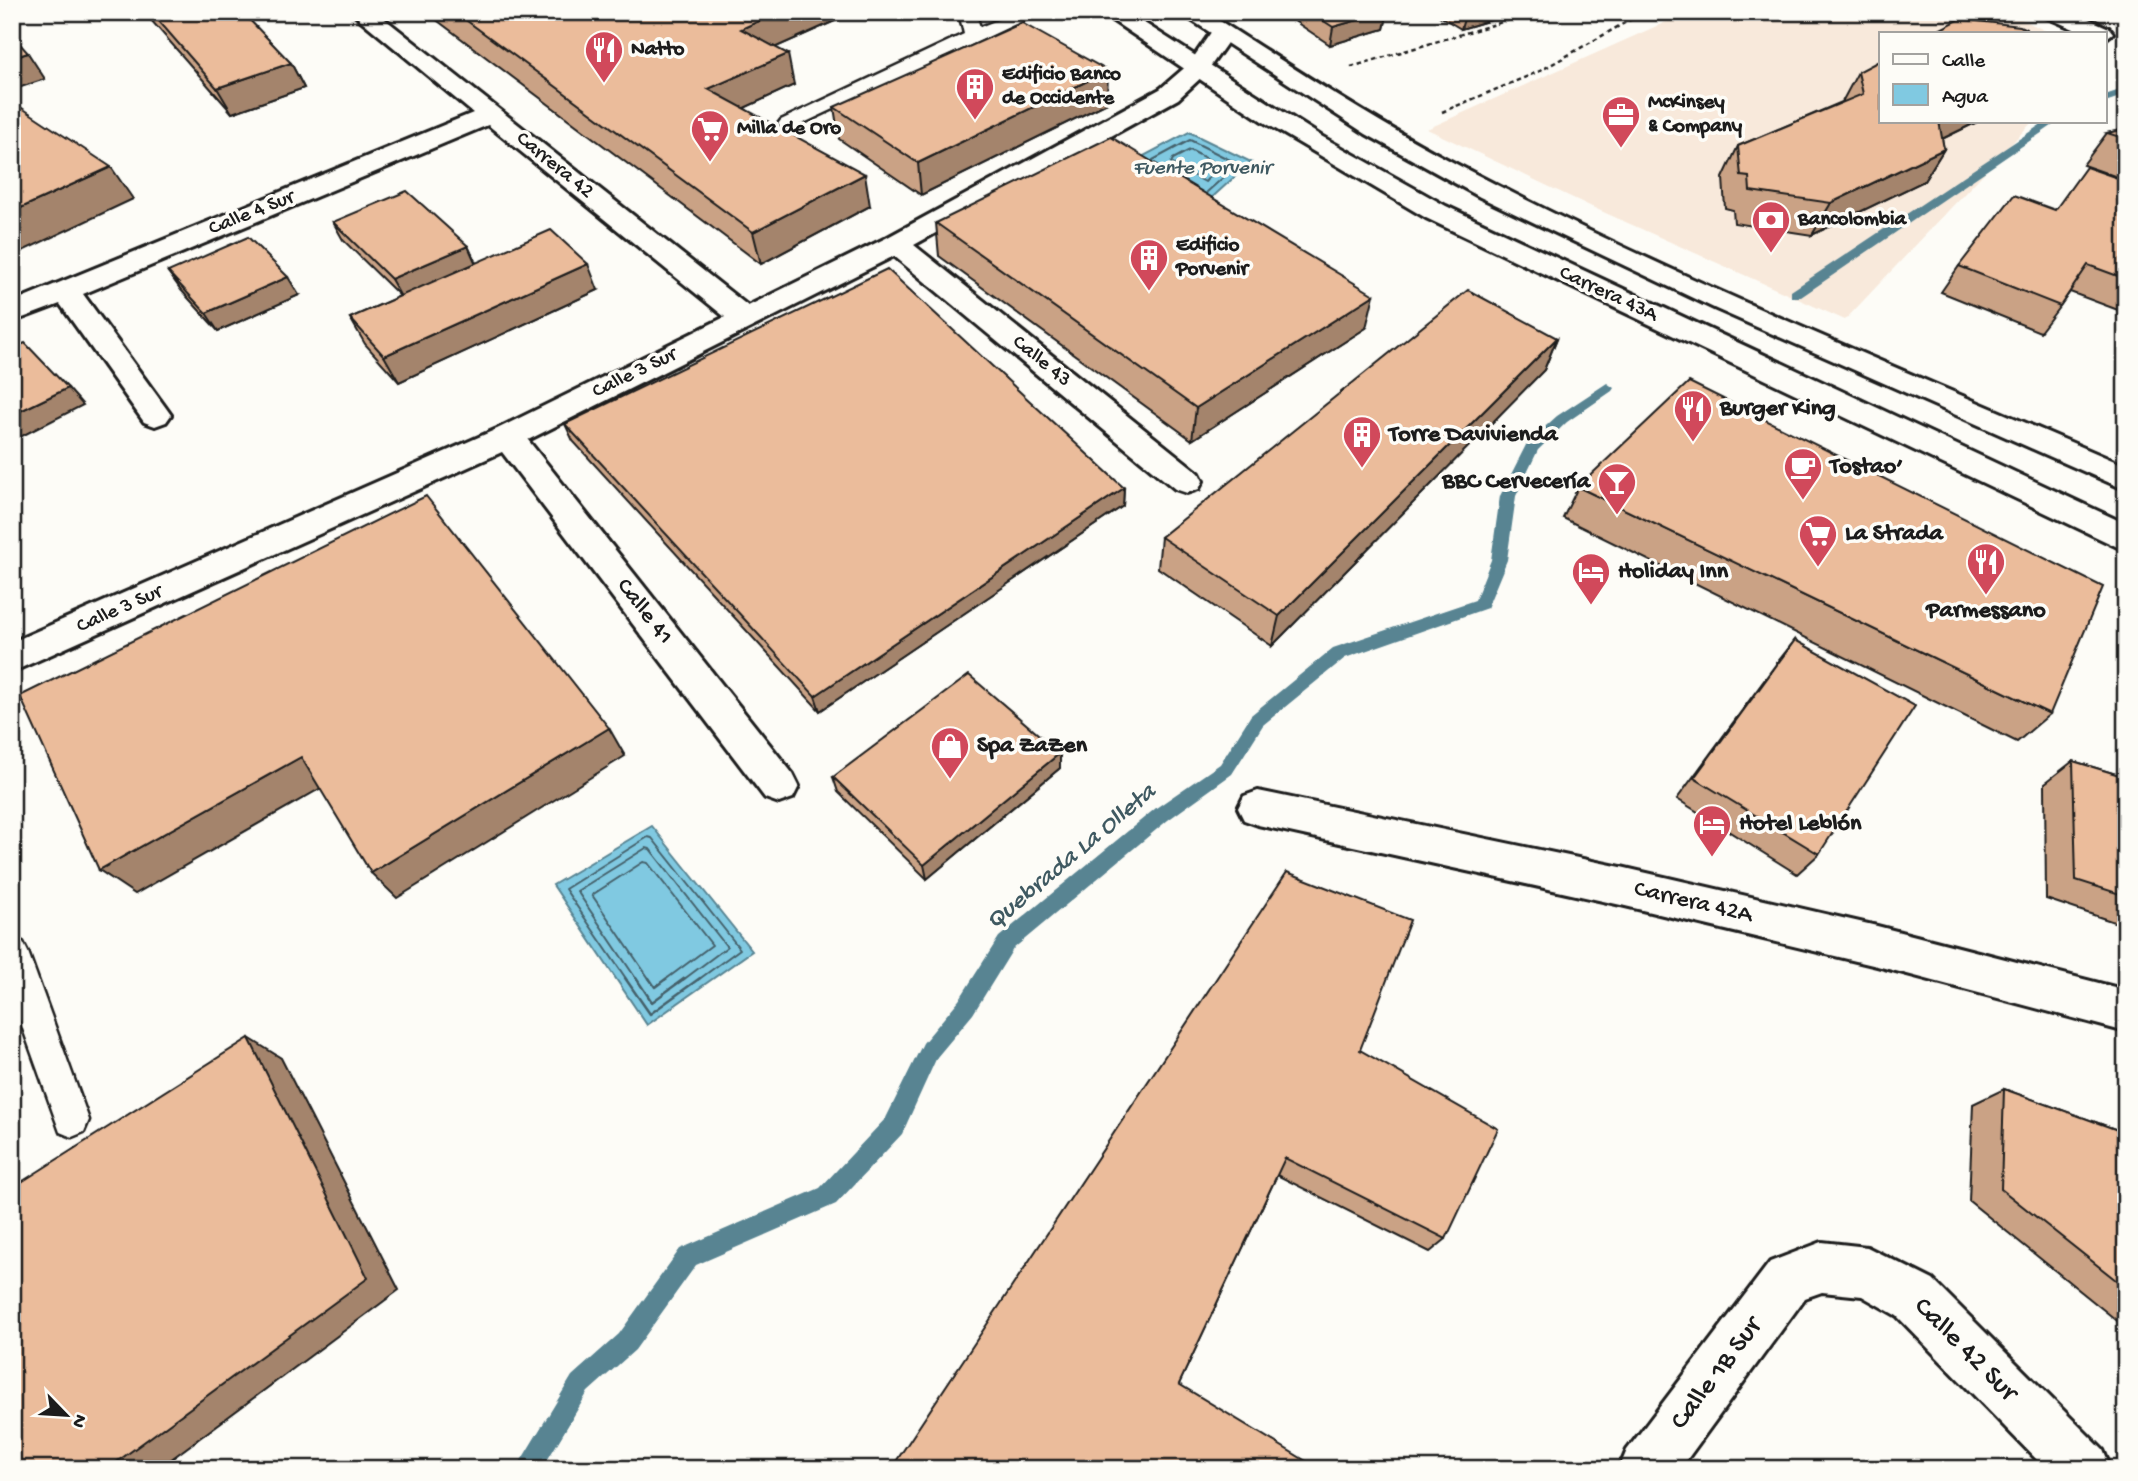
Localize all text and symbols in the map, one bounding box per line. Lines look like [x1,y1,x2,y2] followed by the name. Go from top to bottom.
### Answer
[583,29,625,84] restaurant icon: Natto
[1879,32,2106,122] legend
[631,38,685,63] place label: Natto
[1942,50,1986,75] text: Calle
[1002,63,1121,112] place label: Edificio Banco de Occidente
[954,66,996,121] building icon: Edificio Banco de Occidente
[1942,86,1989,111] text: Agua
[1648,91,1743,140] place label: McKinsey & Company
[1600,94,1642,149] office icon: McKinsey & Company
[689,108,731,163] supermarket icon: Milla de Oro
[737,117,841,142] place label: Milla de Oro
[510,127,598,205] street label: Carrera 42
[1133,157,1275,182] water label: Fuente Porvenir
[206,185,300,242] street label: Calle 4 Sur
[1750,199,1792,254] bank icon: Bancolombia
[1797,208,1907,233] place label: Bancolombia
[1175,234,1251,283] place label: Edificio Porvenir
[1128,237,1170,292] building icon: Edificio Porvenir
[1555,261,1663,329] street label: Carrera 43A
[1006,331,1076,393] street label: Calle 43
[589,342,683,405] street label: Calle 3 Sur
[1672,388,1714,443] restaurant icon: Burger King
[1719,395,1836,424] place label: Burger King
[1341,414,1383,469] building icon: Torre Davivienda
[1387,421,1559,450] place label: Torre Davivienda
[1782,446,1824,501] cafe icon: Tostao’
[1828,453,1904,482] place label: Tostao’
[1596,461,1638,516] bar icon: BBC Cervecería
[1441,468,1592,497] place label: BBC Cervecería
[1797,513,1839,568] supermarket icon: La Strada
[1845,520,1945,549] place label: La Strada
[1965,541,2007,596] restaurant icon: Parmessano
[1570,551,1612,606] hotel icon: Holiday Inn
[1618,558,1729,587] place label: Holiday Inn
[609,573,679,651] street label: Calle 41
[73,579,168,640] street label: Calle 3 Sur
[1924,597,2046,626] place label: Parmessano
[929,725,971,780] shop icon: Spa ZaZen
[977,732,1088,761] place label: Spa ZaZen
[981,777,1164,938] water label: Quebrada La Olleta
[1691,803,1733,858] hotel icon: Hotel Leblón
[1739,810,1862,839] place label: Hotel Leblón
[1631,875,1757,931] street label: Carrera 42A
[1906,1291,2025,1410] street label: Calle 42 Sur
[1664,1310,1771,1437] street label: Calle 1B Sur
[32,1380,102,1450] north arrow
[65,1410,91,1431] text: N

